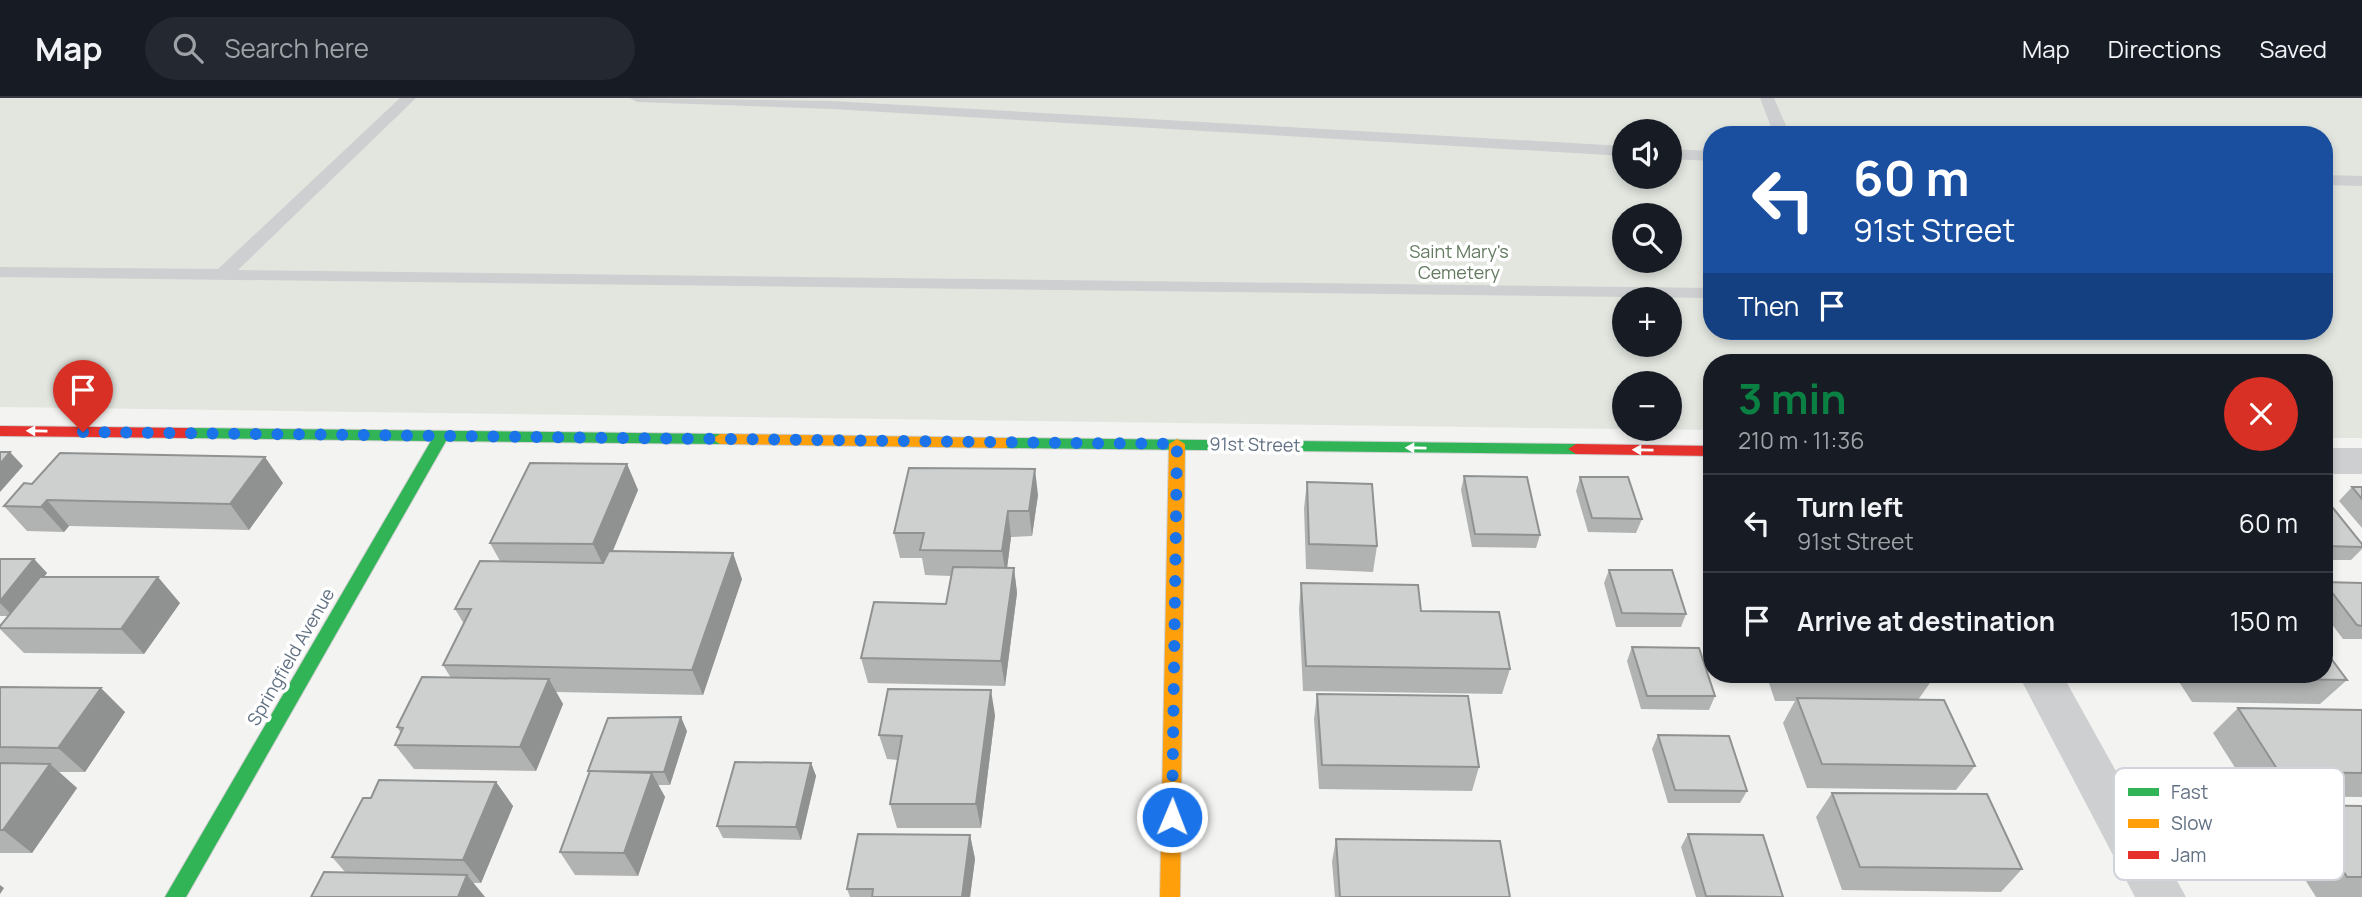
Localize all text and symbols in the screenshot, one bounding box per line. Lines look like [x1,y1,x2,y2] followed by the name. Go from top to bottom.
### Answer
[145,17,635,80] search box
[35,26,103,71] text: Map
[169,29,207,67] icon: search
[225,30,369,66] text: Search here
[2022,32,2070,65] text: Map
[2108,32,2221,65] text: Directions
[2259,32,2327,65] text: Saved
[1612,119,1682,441] map controls
[1612,119,1682,189] button: sound
[1853,144,1970,211] text: 60 m
[1738,154,1829,245] icon: left
[1612,203,1682,273] button: search
[1853,208,2015,252] text: 91st Street
[1409,239,1509,284] park label: Saint Mary's Cemetery
[1612,287,1682,357] button: +
[1813,287,1851,325] icon: arrive
[1738,288,1799,324] text: Then
[53,360,113,432] pin
[1738,369,1847,427] text: 3 min
[64,371,102,409] icon: arrive
[1612,371,1682,441] button: −
[2224,377,2298,451] button: close
[1738,424,1864,456] text: 210 m · 11:36
[26,425,48,437] one-way arrow
[1209,431,1301,457] street label: 91st Street
[1405,442,1427,453] one-way arrow
[1632,445,1654,456] one-way arrow
[1797,489,1904,525] text: Turn left
[1738,504,1776,542] icon: left
[2239,505,2298,541] text: 60 m
[1797,525,1914,557] text: 91st Street
[241,583,339,730] street label: Springfield Avenue
[1738,602,1776,640] icon: arrive
[1797,603,2055,639] text: Arrive at destination
[2230,603,2298,639] text: 150 m
[2114,768,2344,880] legend
[2171,779,2208,805] text: Fast
[1135,780,1209,854] position arrow
[2171,810,2213,836] text: Slow
[2171,842,2206,868] text: Jam

